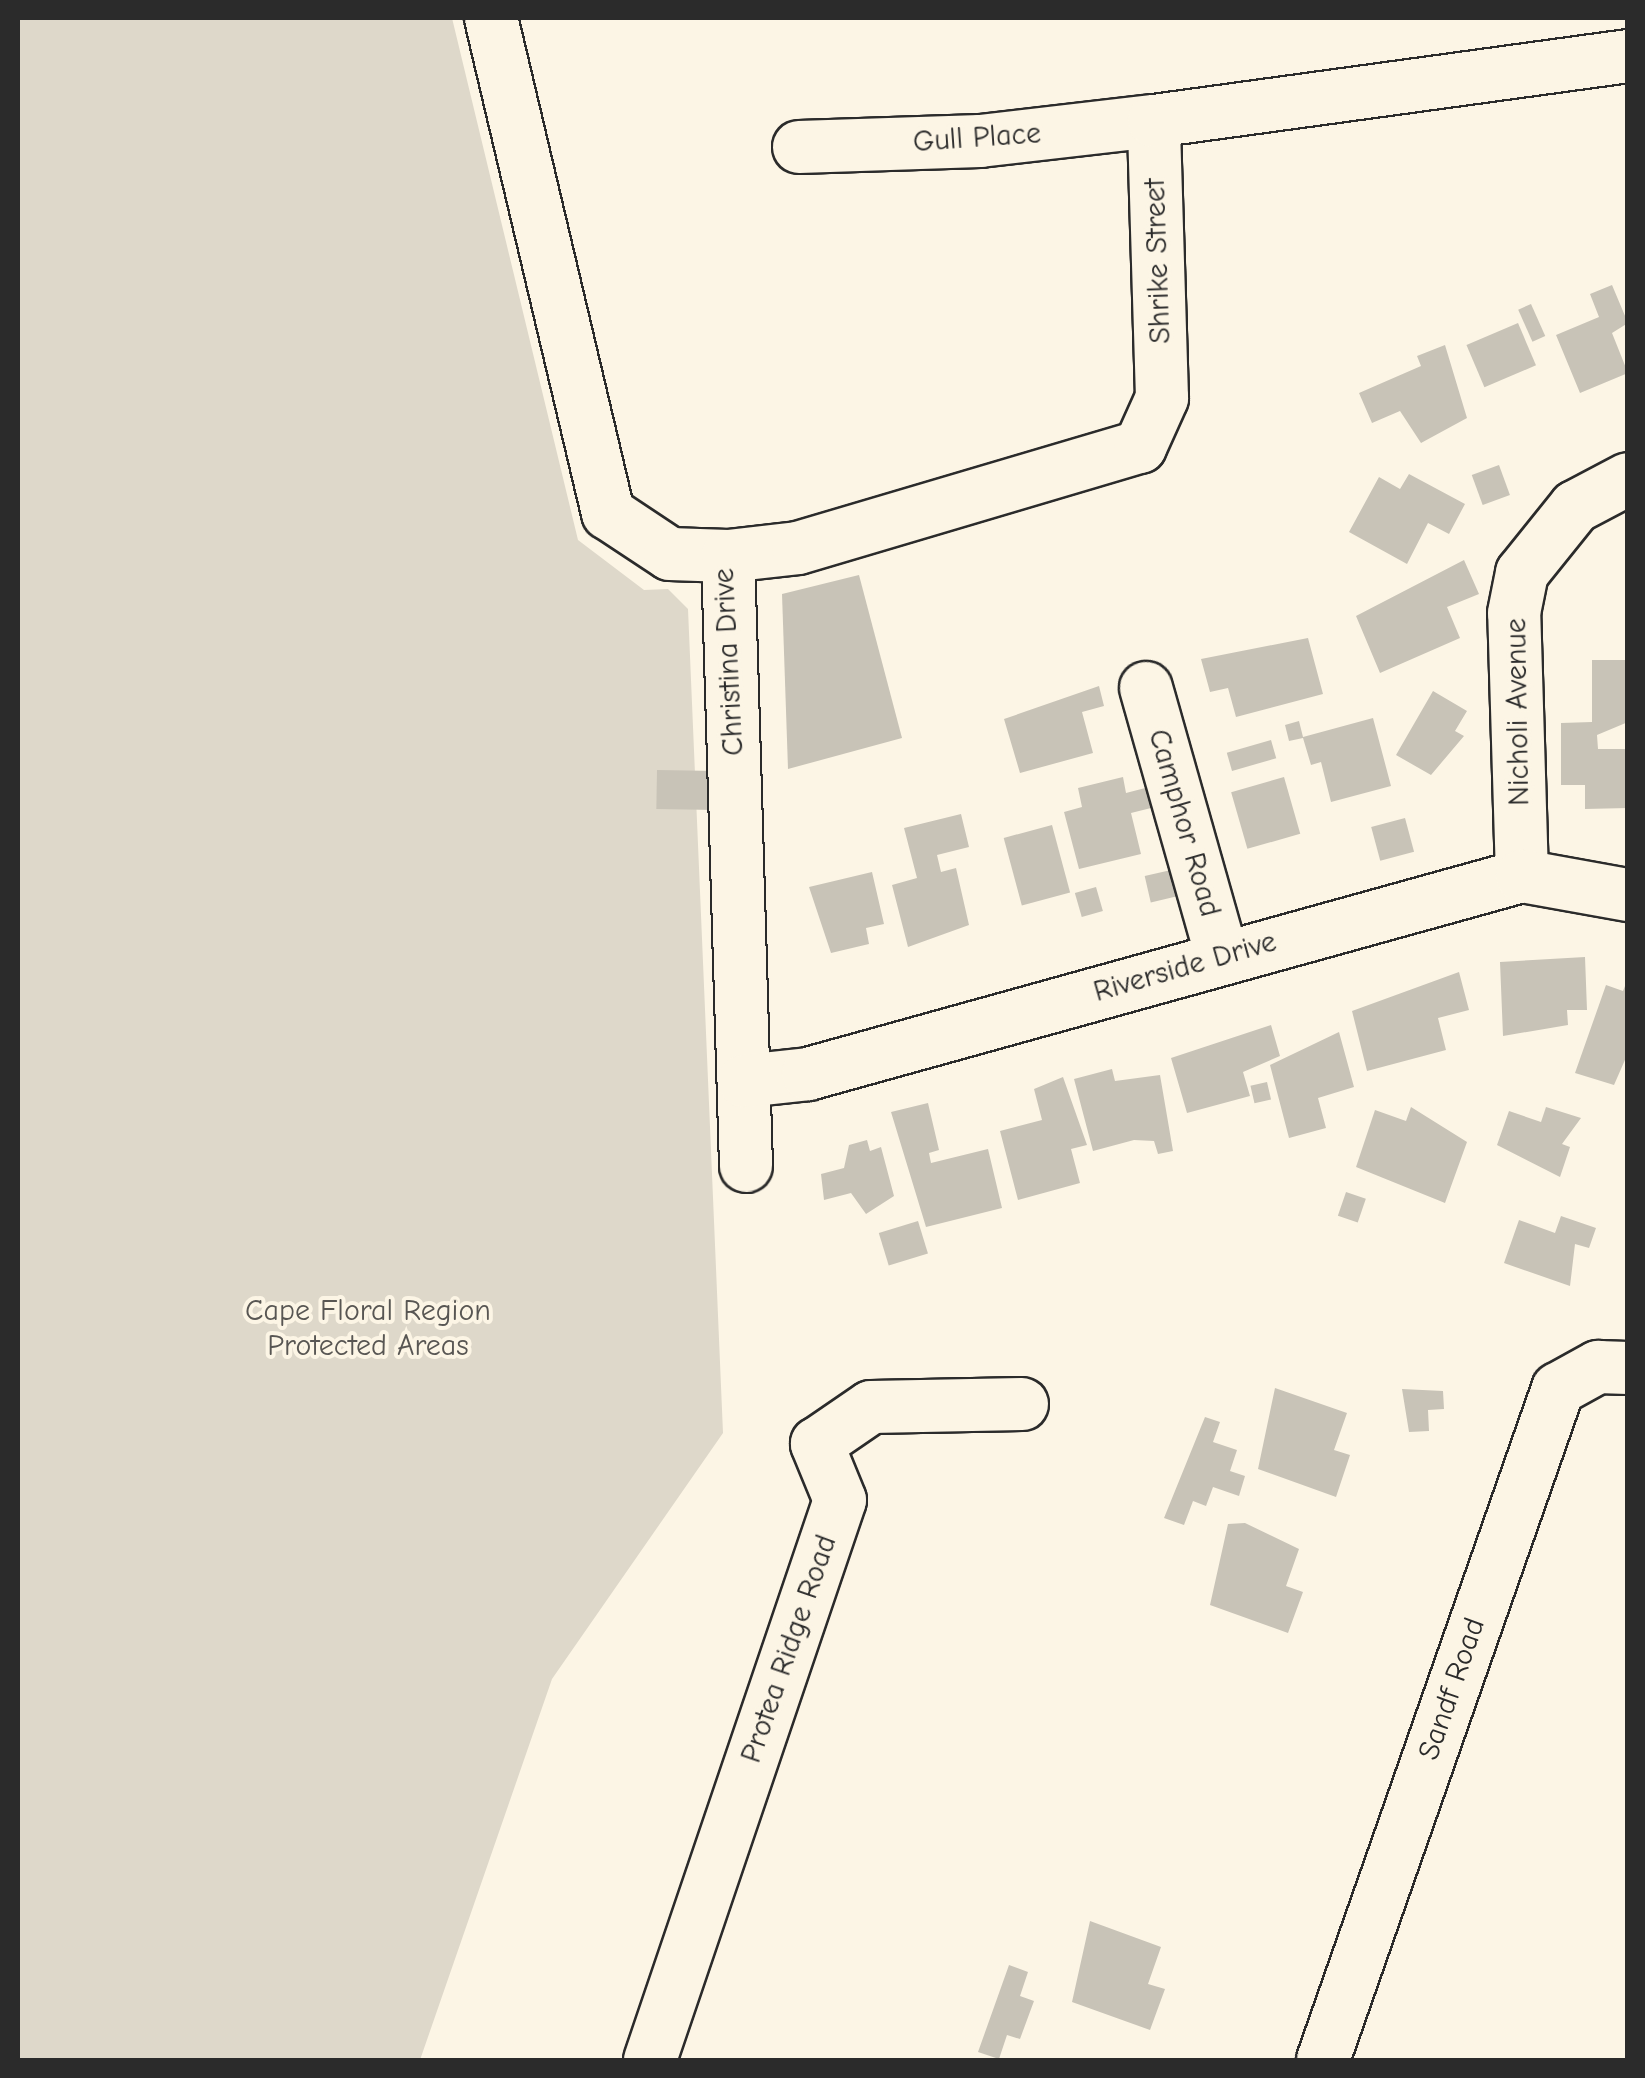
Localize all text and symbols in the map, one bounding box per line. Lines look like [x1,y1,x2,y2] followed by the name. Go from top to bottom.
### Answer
[912,116,1042,160] street label: Gull Place
[1137,178,1179,344] street label: Shrike Street
[706,567,752,757] street label: Christina Drive
[1498,618,1538,806] street label: Nicholi Avenue
[1140,725,1228,921] street label: Camphor Road
[1090,924,1280,1010] street label: Riverside Drive
[245,1293,491,1364] park label: Cape Floral Region Protected Areas
[733,1530,845,1768] street label: Protea Ridge Road
[1411,1613,1493,1765] street label: Sandf Road

